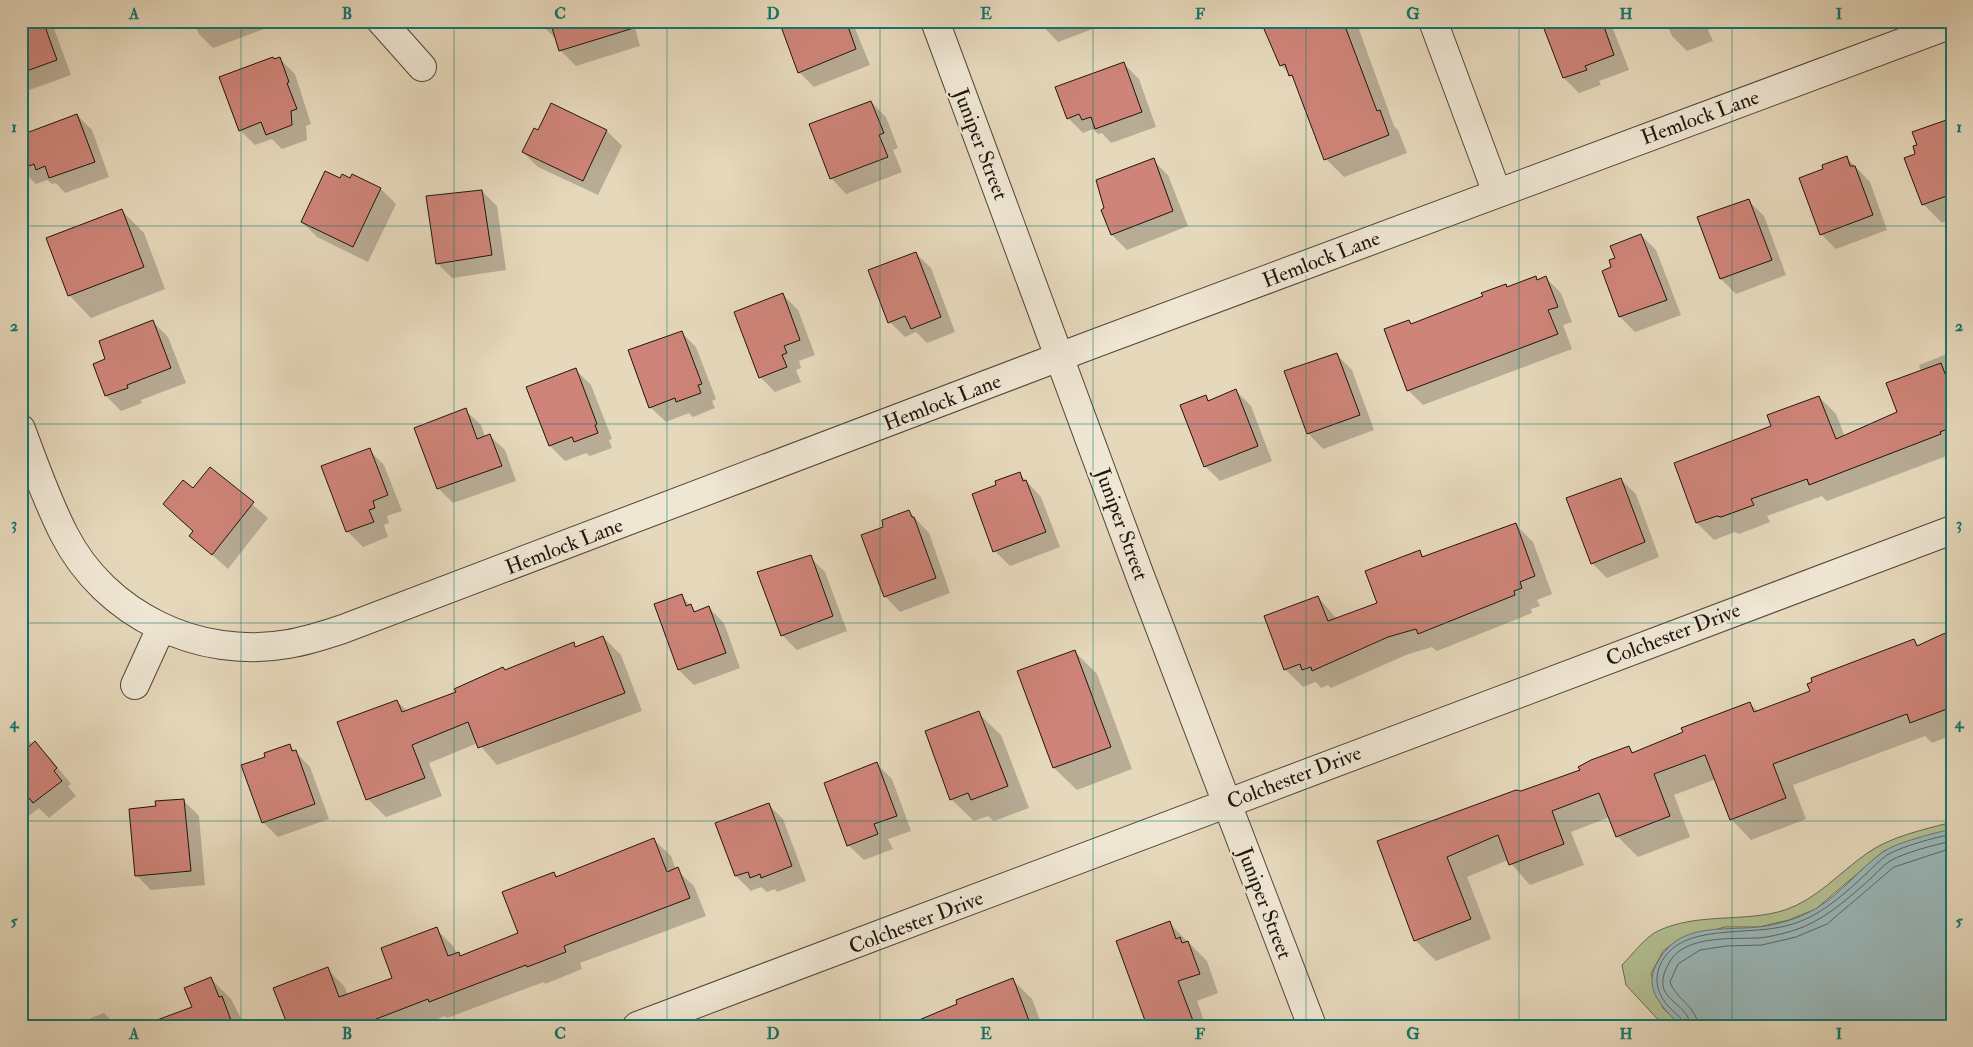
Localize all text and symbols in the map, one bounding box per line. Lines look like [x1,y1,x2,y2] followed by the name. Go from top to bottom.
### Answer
[128,4,140,24] text: A
[342,4,352,24] text: B
[554,4,566,24] text: C
[766,4,780,24] text: D
[980,4,992,24] text: E
[1195,4,1205,24] text: F
[1406,4,1420,24] text: G
[1619,4,1633,24] text: H
[1836,4,1843,24] text: I
[947,84,1014,204] street label: Juniper Street
[1637,84,1763,151] street label: Hemlock Lane
[11,117,17,137] text: 1
[1956,117,1962,137] text: 1
[1259,225,1384,294] street label: Hemlock Lane
[10,316,18,336] text: 2
[1955,316,1963,336] text: 2
[880,368,1005,437] street label: Hemlock Lane
[1088,463,1154,584] street label: Juniper Street
[502,512,627,581] street label: Hemlock Lane
[11,514,17,534] text: 3
[1956,514,1962,534] text: 3
[1602,596,1745,673] street label: Colchester Drive
[9,713,20,733] text: 4
[1954,713,1965,733] text: 4
[1223,739,1366,816] street label: Colchester Drive
[1231,843,1298,963] street label: Juniper Street
[845,884,988,961] street label: Colchester Drive
[10,911,18,931] text: 5
[1955,911,1963,931] text: 5
[128,1024,140,1044] text: A
[342,1024,352,1044] text: B
[554,1024,566,1044] text: C
[766,1024,780,1044] text: D
[980,1024,992,1044] text: E
[1195,1024,1205,1044] text: F
[1406,1024,1420,1044] text: G
[1619,1024,1633,1044] text: H
[1836,1024,1843,1044] text: I

